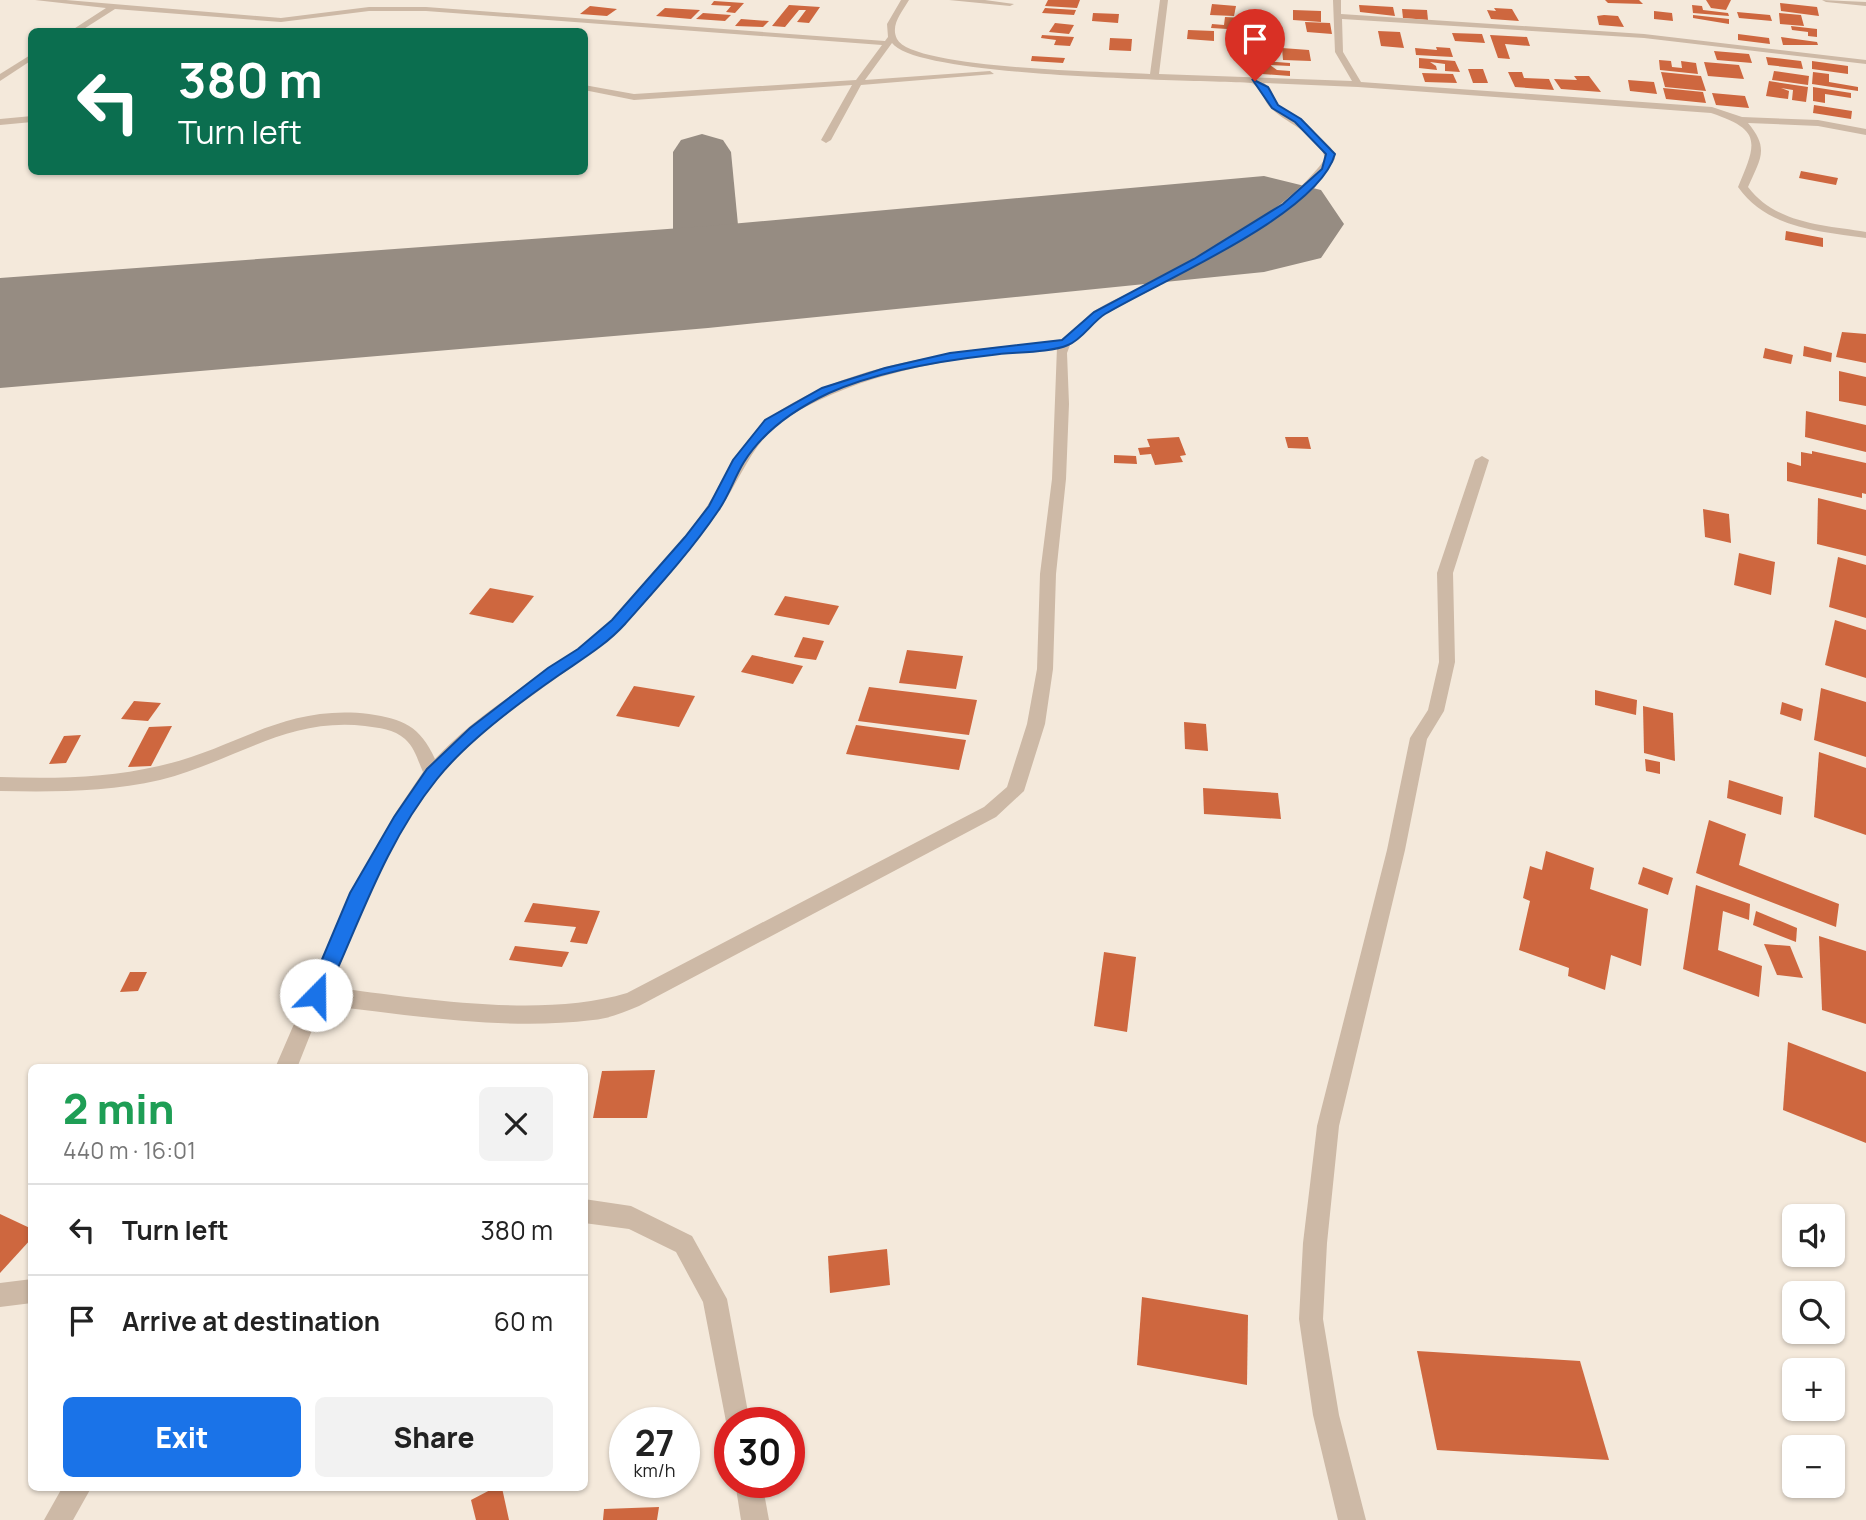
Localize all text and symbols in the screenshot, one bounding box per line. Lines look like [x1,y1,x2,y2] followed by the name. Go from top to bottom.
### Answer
[1225,9,1285,81] pin
[1236,20,1274,58] icon: arrive
[178,46,323,113] text: 380 m
[63,56,154,147] icon: left
[178,110,302,154] text: Turn left
[279,958,353,1032] position arrow
[63,1079,174,1137] text: 2 min
[479,1087,553,1161] button: close
[63,1134,196,1166] text: 440 m · 16:01
[1782,1204,1845,1498] map controls
[1782,1204,1845,1267] button: sound
[63,1211,101,1249] icon: left
[122,1212,229,1248] text: Turn left
[480,1212,553,1248] text: 380 m
[1782,1281,1845,1344] button: search
[63,1302,101,1340] icon: arrive
[122,1303,380,1339] text: Arrive at destination
[494,1303,553,1339] text: 60 m
[1782,1358,1845,1421] button: +
[63,1397,301,1477] button: Exit
[315,1397,553,1477] button: Share
[714,1407,805,1498] speed limit sign: 30
[635,1419,674,1467] text: 27
[1782,1435,1845,1498] button: −
[634,1458,675,1482] text: km/h

